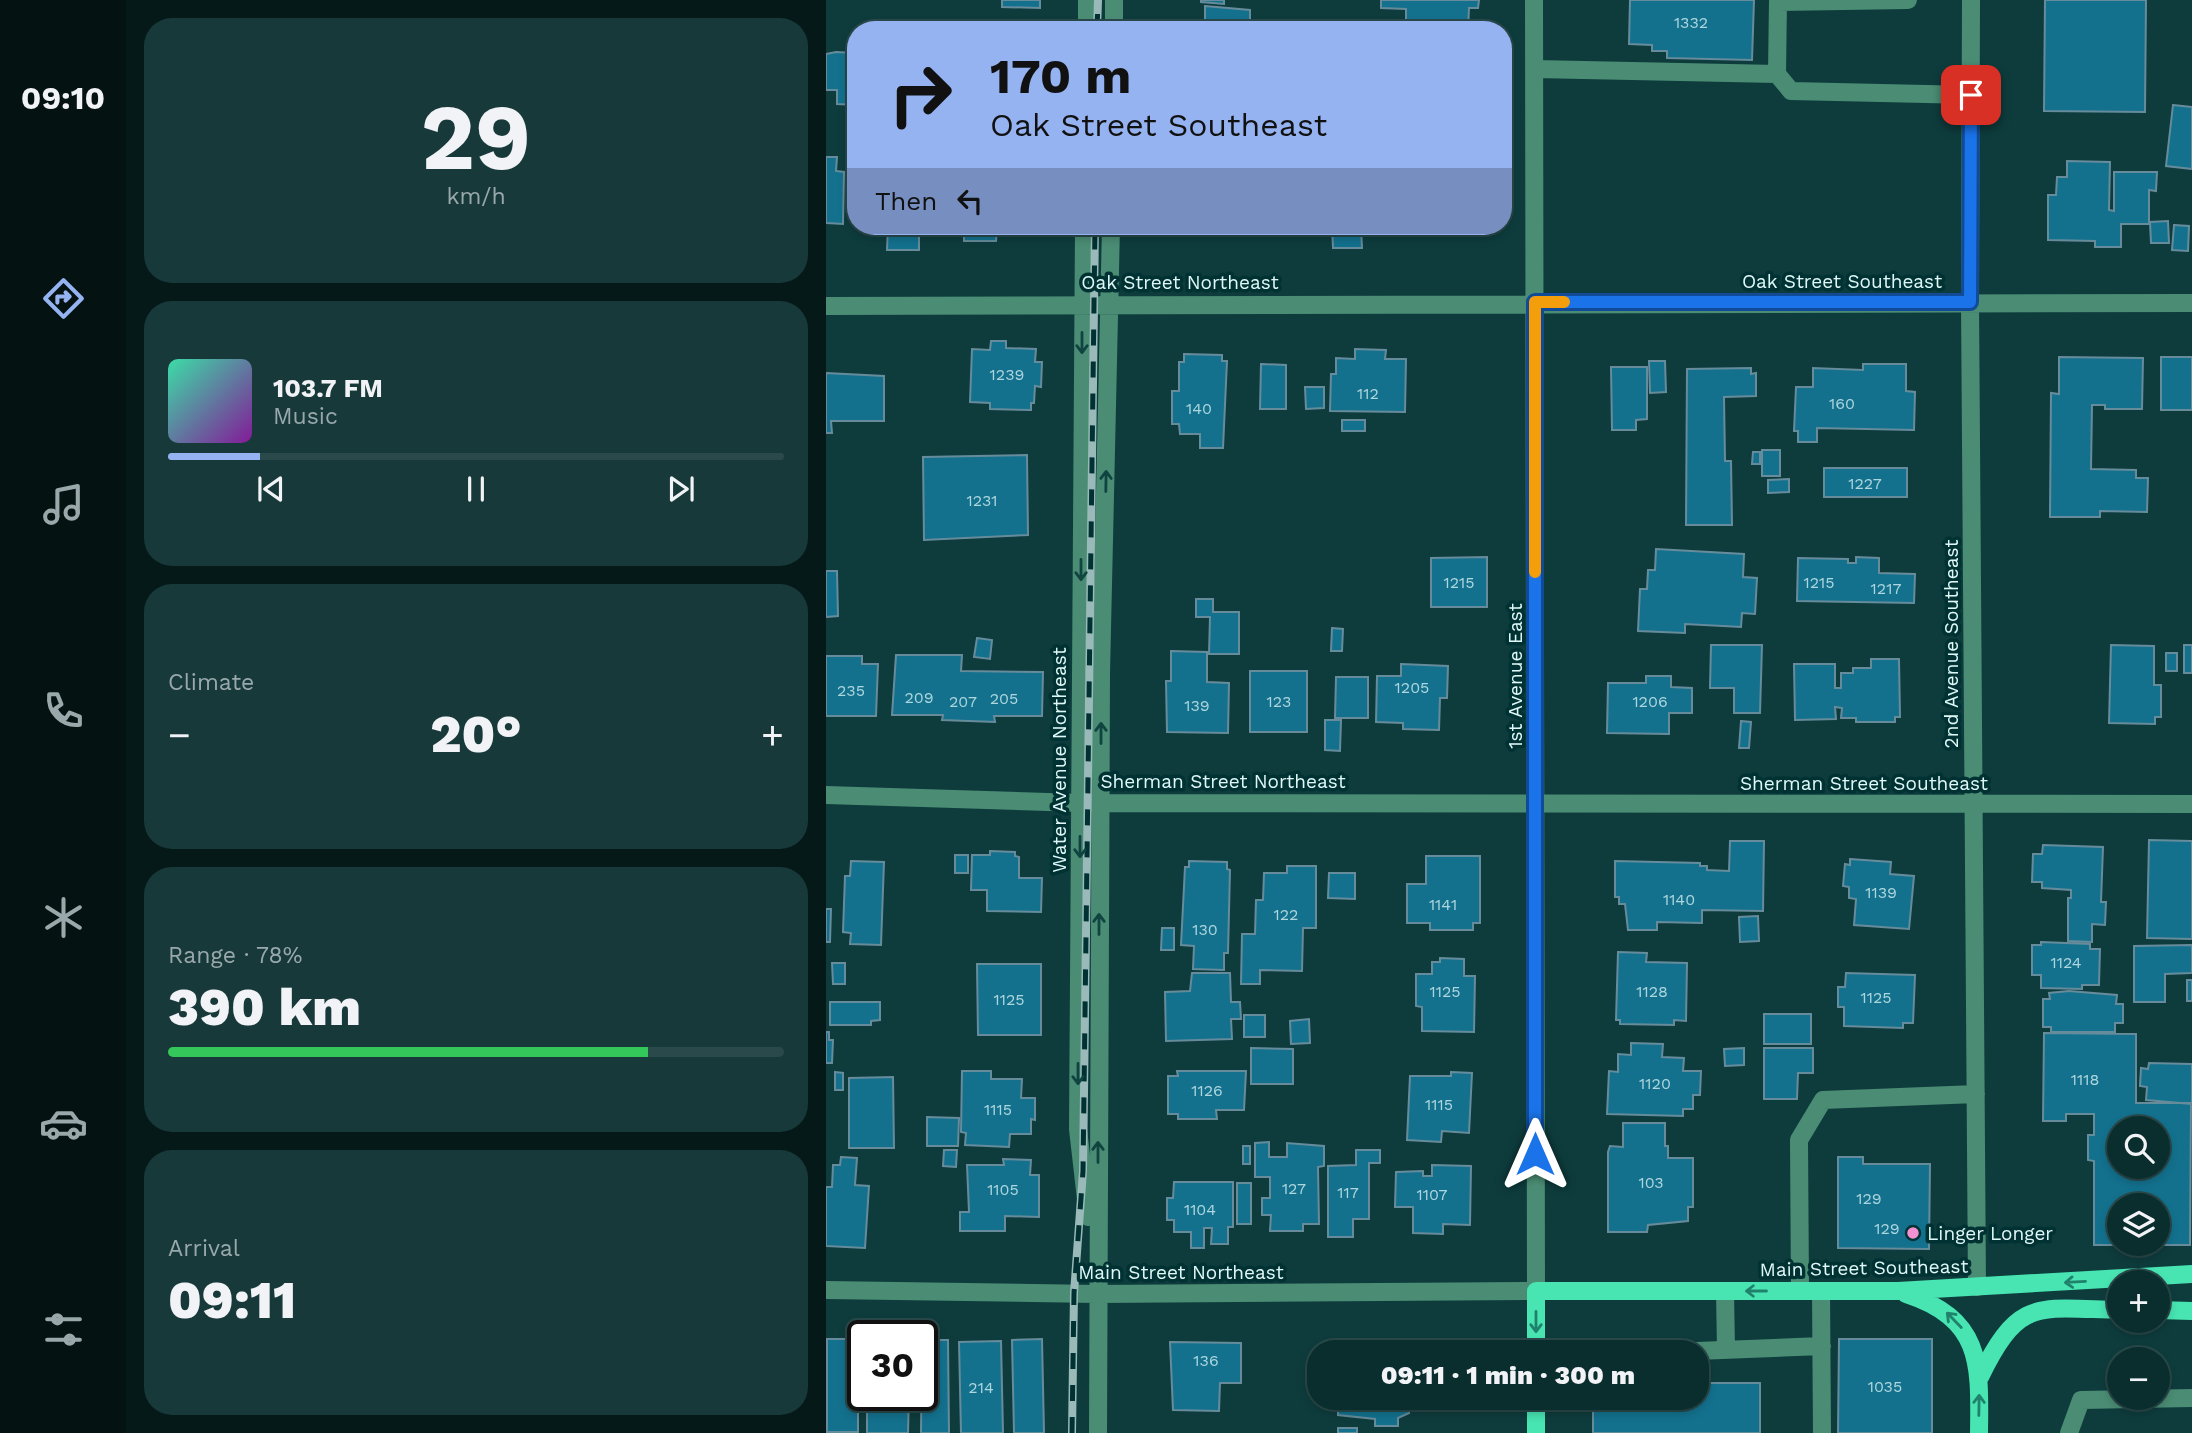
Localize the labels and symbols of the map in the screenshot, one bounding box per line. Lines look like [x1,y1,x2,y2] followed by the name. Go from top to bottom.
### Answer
[1674,13,1708,32] house number: 1332
[1941,65,2001,125] pin
[1742,270,1942,293] street label: Oak Street Southeast
[1081,271,1279,294] street label: Oak Street Northeast
[1075,331,1089,354] one-way arrow
[990,365,1024,384] house number: 1239
[1357,384,1379,403] house number: 112
[1829,394,1855,413] house number: 160
[1186,399,1212,418] house number: 140
[1099,470,1112,493] one-way arrow
[1848,474,1882,493] house number: 1227
[966,491,998,510] house number: 1231
[1940,540,1963,748] street label: 2nd Avenue Southeast
[1074,559,1088,582] one-way arrow
[1443,573,1475,592] house number: 1215
[1803,573,1835,592] house number: 1215
[1871,579,1901,598] house number: 1217
[1504,603,1527,749] street label: 1st Avenue East
[1048,647,1071,873] street label: Water Avenue Northeast
[1395,678,1429,697] house number: 1205
[837,681,865,700] house number: 235
[904,688,934,707] house number: 209
[990,689,1018,708] house number: 205
[949,692,977,711] house number: 207
[1267,692,1291,711] house number: 123
[1632,692,1668,711] house number: 1206
[1184,696,1210,715] house number: 139
[1094,722,1107,745] one-way arrow
[1100,770,1346,793] street label: Sherman Street Northeast
[1740,772,1988,795] street label: Sherman Street Southeast
[1073,835,1086,858] one-way arrow
[1865,883,1897,902] house number: 1139
[1663,890,1695,909] house number: 1140
[1429,895,1457,914] house number: 1141
[1274,905,1298,924] house number: 122
[1093,913,1106,936] one-way arrow
[1192,920,1218,939] house number: 130
[2050,953,2082,972] house number: 1124
[1429,982,1461,1001] house number: 1125
[1636,982,1668,1001] house number: 1128
[1860,988,1892,1007] house number: 1125
[993,990,1025,1009] house number: 1125
[1071,1063,1085,1086] one-way arrow
[2071,1070,2099,1089] house number: 1118
[1639,1074,1671,1093] house number: 1120
[1191,1081,1223,1100] house number: 1126
[1425,1095,1453,1114] house number: 1115
[984,1100,1012,1119] house number: 1115
[1498,1117,1572,1191] position arrow
[1091,1141,1105,1164] one-way arrow
[1638,1173,1664,1192] house number: 103
[1282,1179,1306,1198] house number: 127
[987,1180,1019,1199] house number: 1105
[1337,1183,1359,1202] house number: 117
[1416,1185,1448,1204] house number: 1107
[1856,1189,1882,1208] house number: 129
[1184,1200,1216,1219] house number: 1104
[1874,1219,1900,1238] house number: 129
[1927,1222,2053,1245] place label: Linger Longer
[1905,1225,1921,1241] marker: Linger Longer
[1760,1255,1968,1281] street label: Main Street Southeast
[1078,1261,1284,1284] street label: Main Street Northeast
[2064,1276,2087,1289] one-way arrow
[1745,1284,1768,1298] one-way arrow
[1529,1310,1543,1333] one-way arrow
[1946,1311,1962,1329] one-way arrow
[847,1320,938,1411] speed limit sign: 30
[1193,1351,1219,1370] house number: 136
[1868,1377,1902,1396] house number: 1035
[968,1378,994,1397] house number: 214
[1973,1394,1986,1417] one-way arrow

